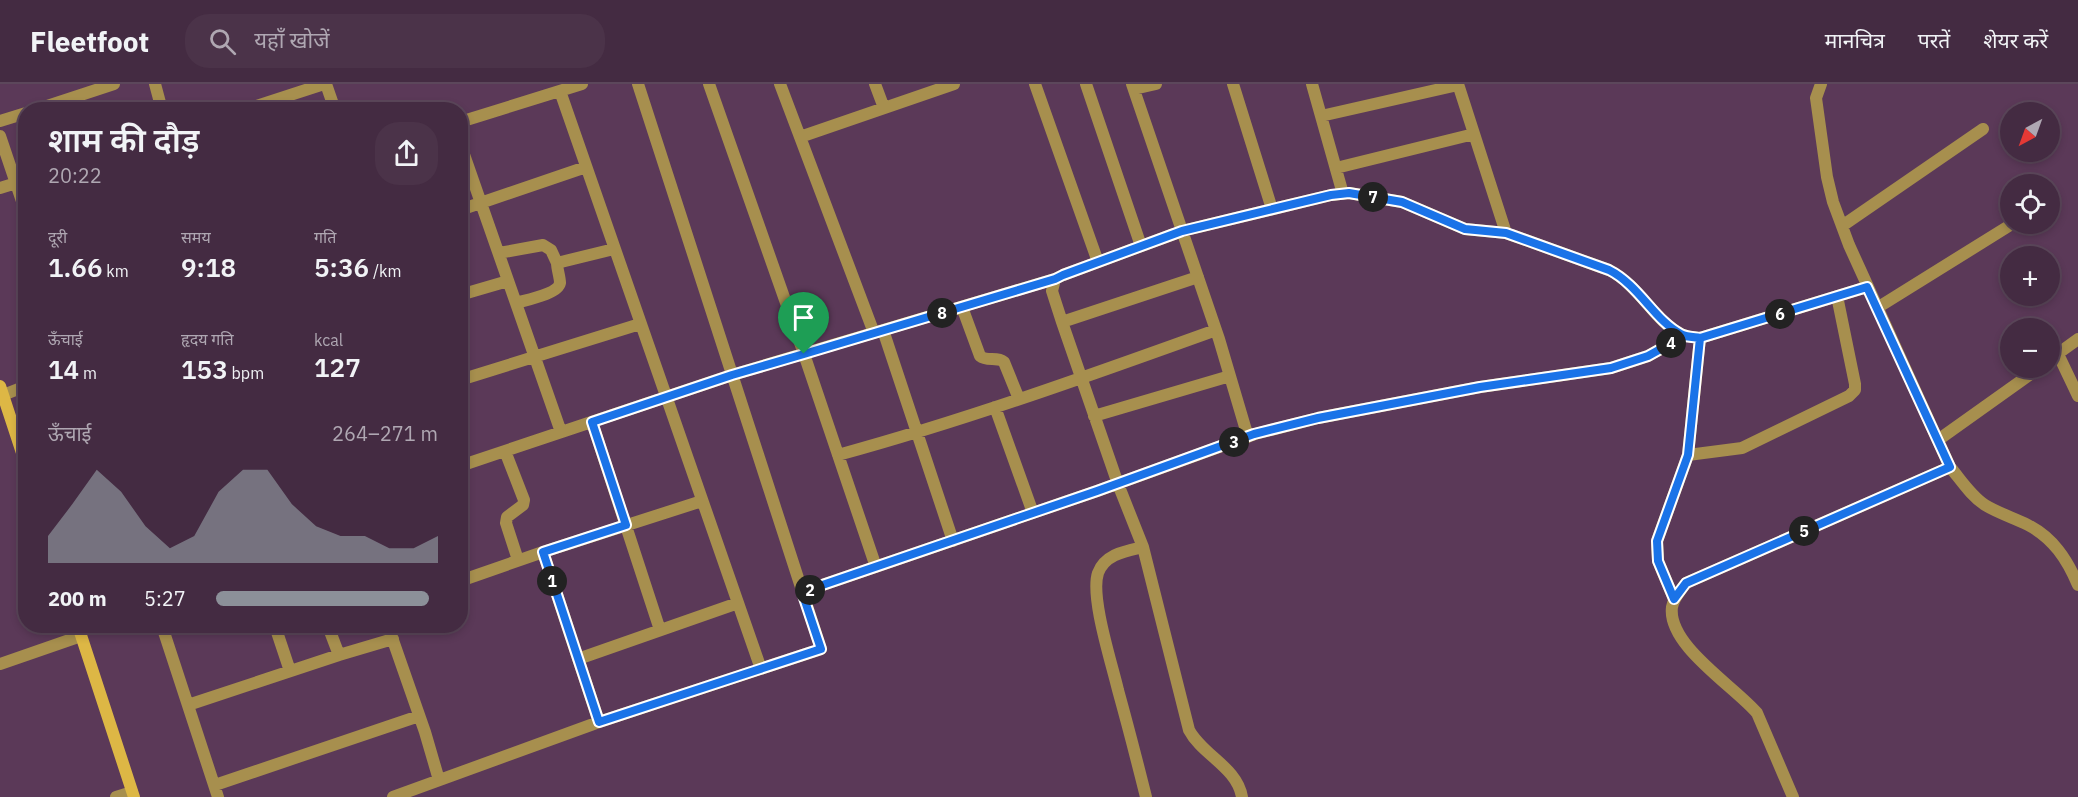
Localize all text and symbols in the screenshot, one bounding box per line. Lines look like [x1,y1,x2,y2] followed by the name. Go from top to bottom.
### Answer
[185,14,605,68] search box
[30,23,149,60] text: Fleetfoot
[206,25,239,58] icon: search
[254,25,330,54] text: यहाँ खोजें
[1825,26,1885,54] text: मानचित्र
[1918,26,1950,54] text: परतें
[1983,26,2048,54] text: शेयर करें
[2000,102,2060,162] north arrow
[2000,102,2060,378] map controls
[48,118,199,161] text: शाम की दौड़
[375,122,438,185] button: share
[48,162,102,189] text: 20:22
[2000,174,2060,234] button: locate
[1358,182,1388,212] pin: 7
[1368,187,1378,207] text: 7
[48,227,67,247] text: दूरी
[181,227,211,247] text: समय
[314,227,336,247] text: गति
[2000,246,2060,306] button: +
[48,250,103,284] text: 1.66
[181,250,236,284] text: 9:18
[314,250,369,284] text: 5:36
[103,261,129,281] text: km
[369,261,401,281] text: /km
[778,292,829,354] pin
[927,298,957,328] pin: 8
[1765,299,1795,329] pin: 6
[787,301,820,334] icon: arrive
[937,303,947,323] text: 8
[1775,304,1785,324] text: 6
[2000,318,2060,378] button: −
[1656,328,1686,358] pin: 4
[48,329,83,349] text: ऊँचाई
[181,329,234,349] text: हृदय गति
[314,330,343,350] text: kcal
[1666,333,1676,353] text: 4
[314,350,361,384] text: 127
[48,352,79,386] text: 14
[181,352,228,386] text: 153
[79,363,97,383] text: m
[228,363,264,383] text: bpm
[48,420,91,447] text: ऊँचाई
[332,420,438,447] text: 264–271 m
[1219,427,1249,457] pin: 3
[1229,432,1239,452] text: 3
[1789,516,1819,546] pin: 5
[1799,521,1809,541] text: 5
[537,566,567,596] pin: 1
[547,571,557,591] text: 1
[795,575,825,605] pin: 2
[805,580,815,600] text: 2
[48,585,107,612] text: 200 m
[144,585,186,612] text: 5:27

